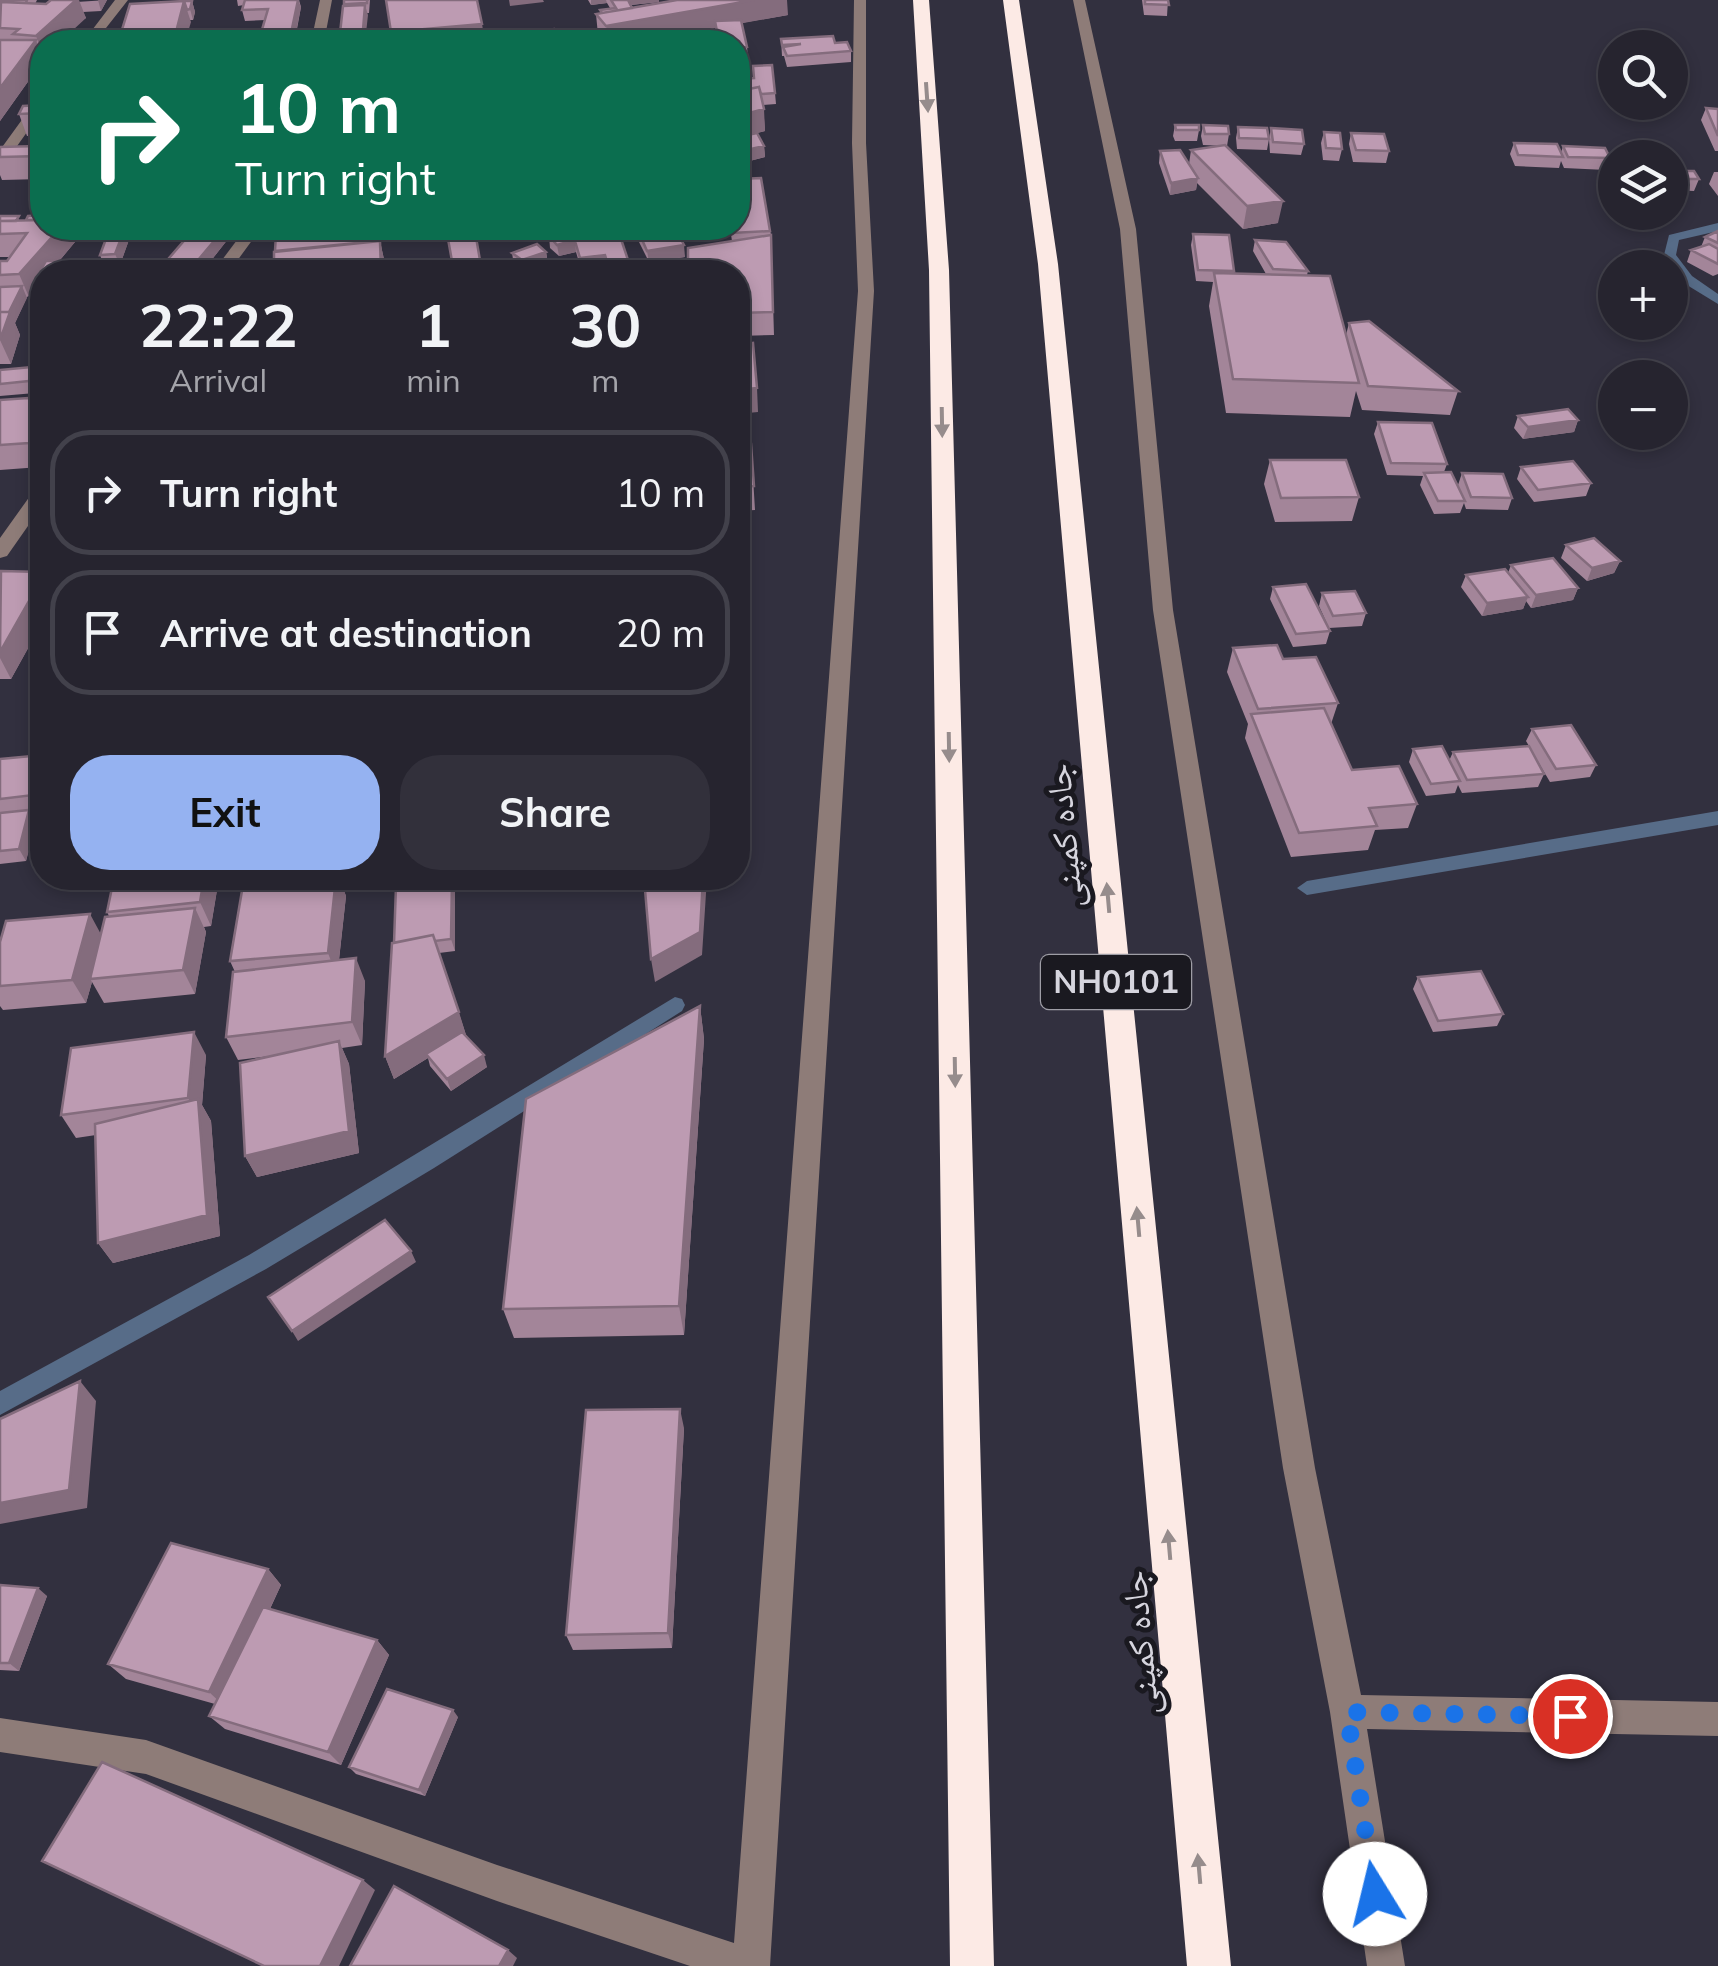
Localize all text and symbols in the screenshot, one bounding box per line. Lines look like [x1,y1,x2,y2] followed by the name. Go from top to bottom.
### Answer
[1598,30,1688,450] map controls
[1598,30,1688,120] button: search
[235,63,401,151] text: 10 m
[70,70,200,200] icon: right
[920,82,936,114] one-way arrow
[1598,140,1688,230] button: layers
[235,150,436,206] text: Turn right
[1598,250,1688,340] button: +
[139,287,298,362] text: 22:22
[415,287,451,362] text: 1
[569,287,641,362] text: 30
[169,360,267,400] text: Arrival
[406,360,461,400] text: min
[591,360,619,400] text: m
[1598,360,1688,450] button: −
[935,406,951,438] one-way arrow
[75,465,130,520] icon: right
[160,469,337,517] text: Turn right
[616,469,705,517] text: 10 m
[75,605,130,660] icon: arrive
[160,609,532,657] text: Arrive at destination
[616,609,705,657] text: 20 m
[941,731,957,763] one-way arrow
[70,755,380,870] button: Exit
[400,755,710,870] button: Share
[1035,762,1092,910] street label: جاده کمپنی
[1100,882,1116,914] one-way arrow
[1041,955,1191,1009] road number: NH0101
[947,1056,963,1088] one-way arrow
[1130,1205,1146,1237] one-way arrow
[1161,1529,1177,1561] one-way arrow
[1111,1569,1168,1717] street label: جاده کمپنی
[1528,1674,1613,1759] pin
[1543,1689,1598,1744] icon: arrive
[1323,1842,1427,1946] position arrow
[1191,1853,1207,1884] one-way arrow

